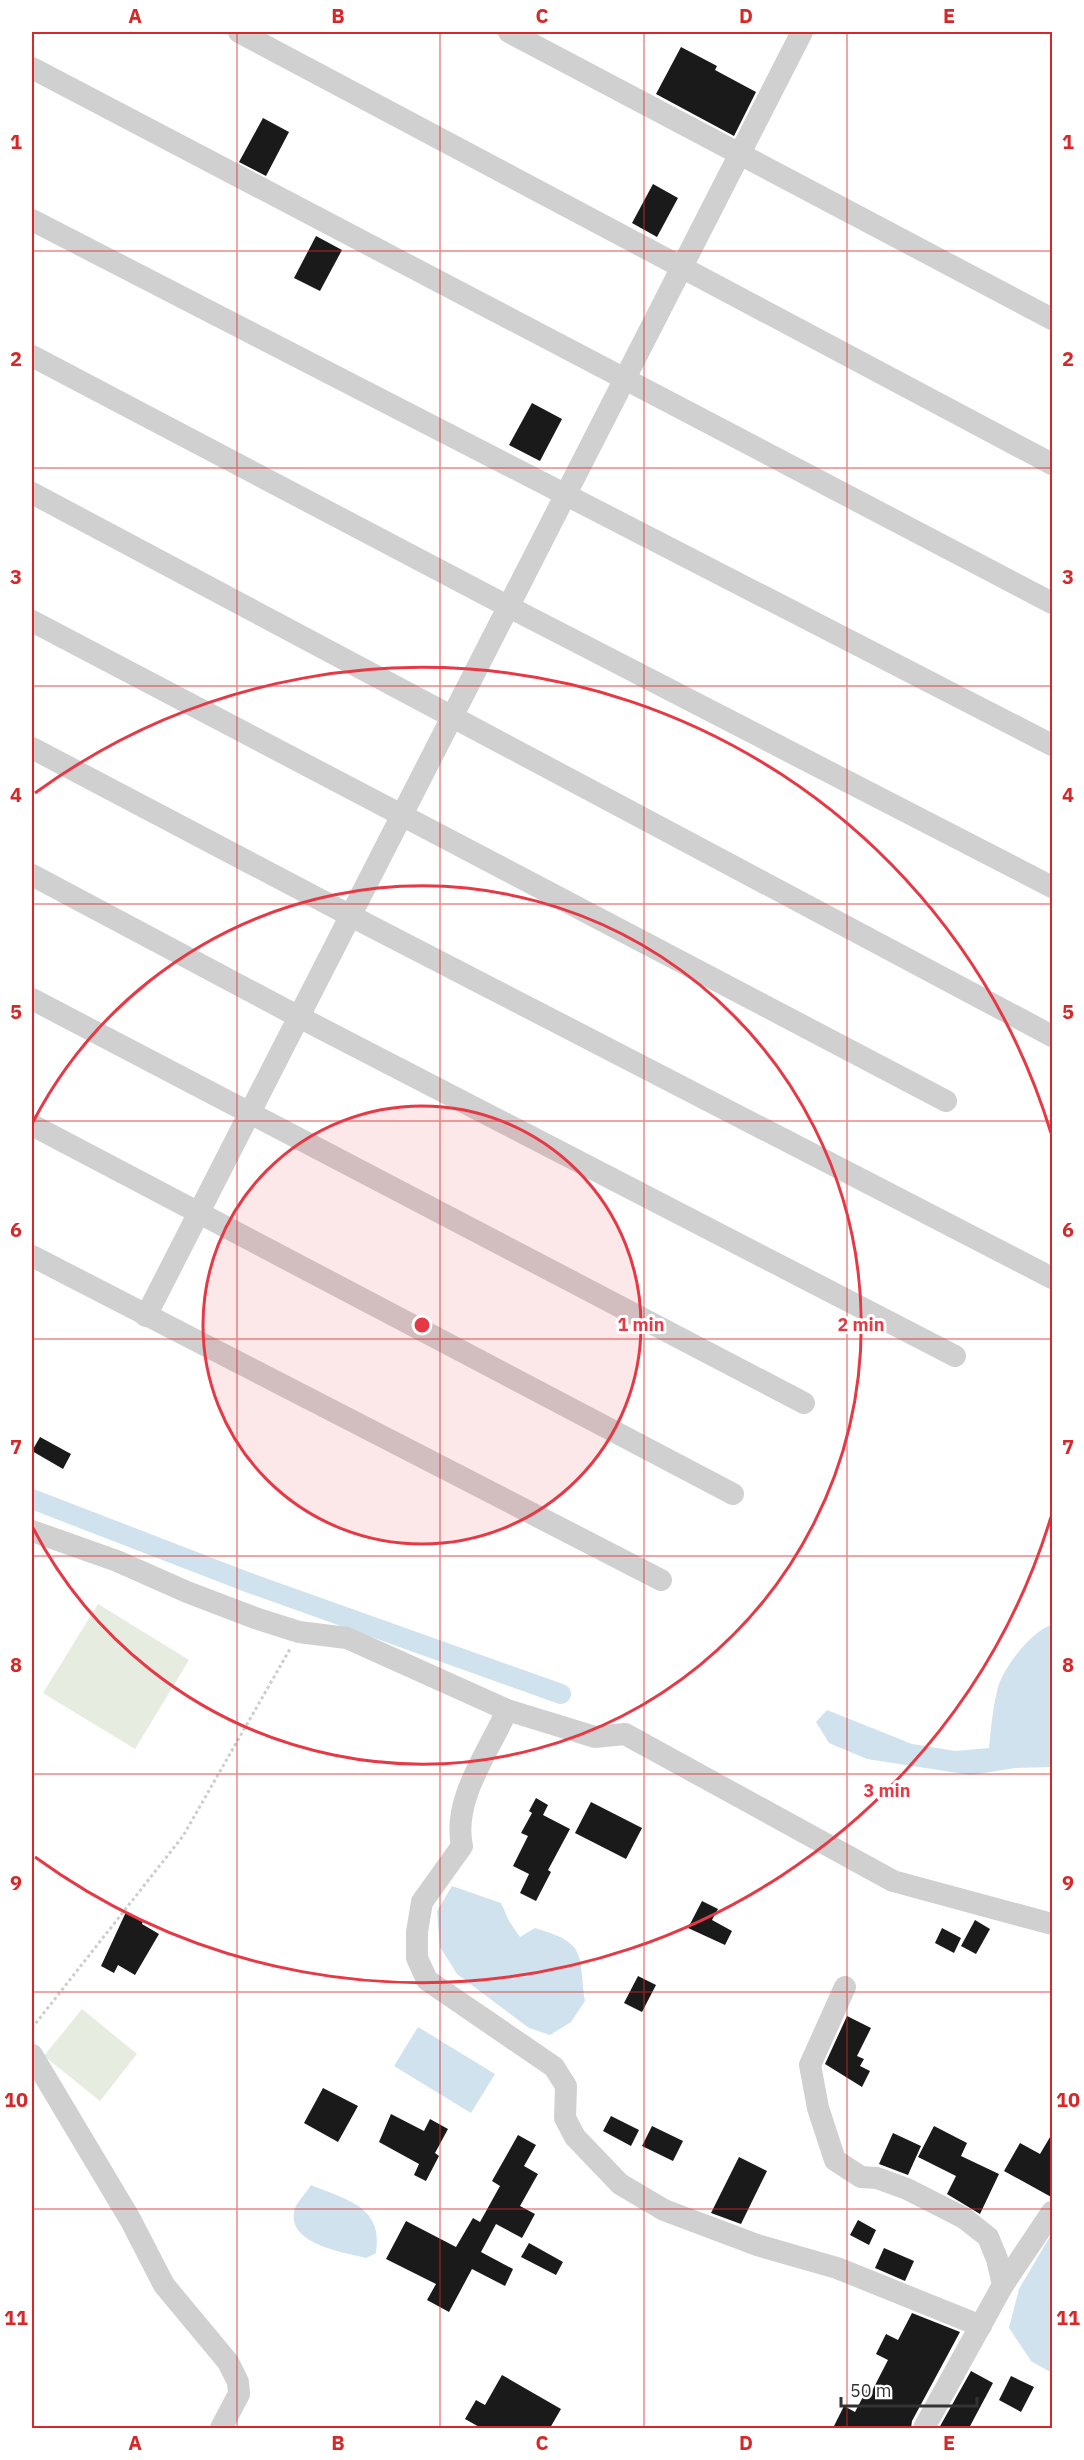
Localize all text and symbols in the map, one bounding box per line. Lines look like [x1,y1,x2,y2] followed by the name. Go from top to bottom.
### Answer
[128,2,142,29] text: A
[331,2,345,29] text: B
[535,2,549,29] text: C
[739,2,753,29] text: D
[943,2,955,29] text: E
[10,128,22,155] text: 1
[1062,128,1074,155] text: 1
[10,345,22,372] text: 2
[1062,345,1074,372] text: 2
[10,563,22,590] text: 3
[1062,563,1074,590] text: 3
[10,781,22,808] text: 4
[1062,781,1074,808] text: 4
[10,998,22,1025] text: 5
[1062,998,1074,1025] text: 5
[10,1216,22,1243] text: 6
[1062,1216,1074,1243] text: 6
[617,1313,665,1336] text: 1 min
[837,1313,885,1336] text: 2 min
[412,1315,432,1335] centre of rings
[10,1433,22,1460] text: 7
[1062,1433,1074,1460] text: 7
[10,1651,22,1678] text: 8
[1062,1651,1074,1678] text: 8
[863,1779,911,1802] text: 3 min
[10,1869,22,1896] text: 9
[1062,1869,1074,1896] text: 9
[4,2086,28,2113] text: 10
[1056,2086,1080,2113] text: 10
[4,2304,28,2331] text: 11
[1056,2304,1080,2331] text: 11
[841,2370,978,2408] scale bar
[850,2379,892,2402] text: 50 m
[128,2429,142,2456] text: A
[331,2429,345,2456] text: B
[535,2429,549,2456] text: C
[739,2429,753,2456] text: D
[943,2429,955,2456] text: E

